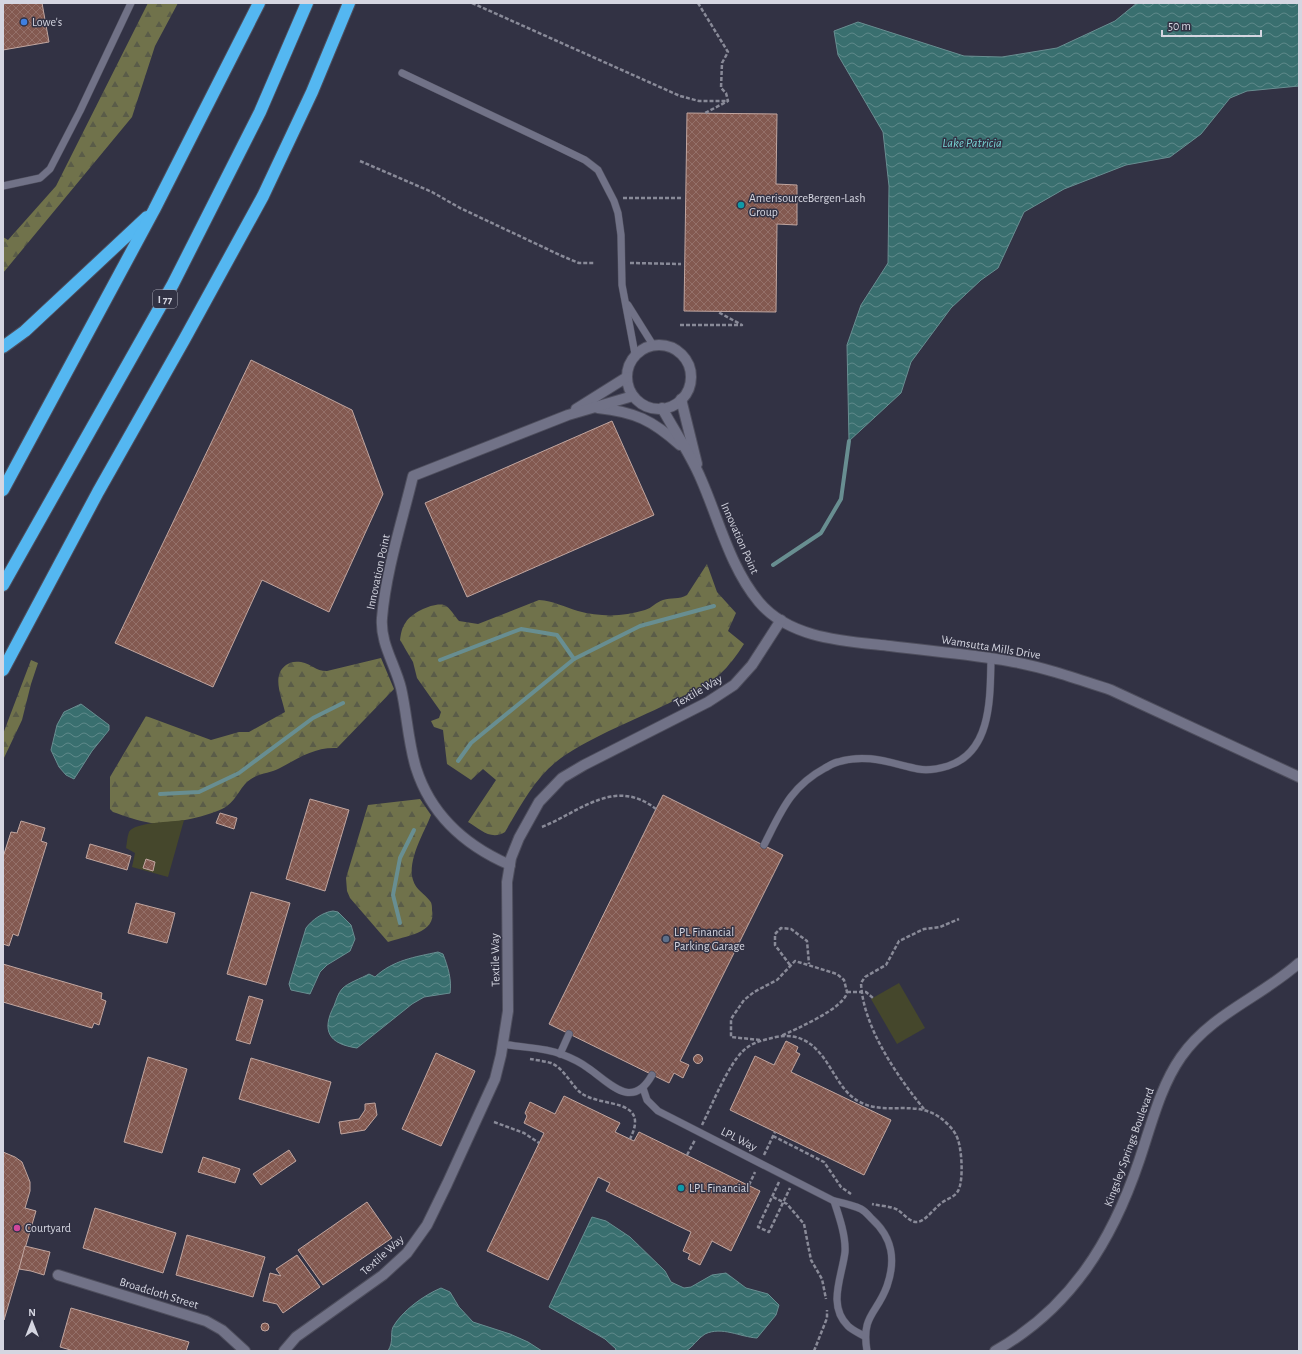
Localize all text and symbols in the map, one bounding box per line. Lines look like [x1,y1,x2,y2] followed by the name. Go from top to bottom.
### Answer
[1162,12,1261,38] scale bar
[32,16,62,28] place label: Lowe's
[19,17,29,27] marker: Lowe's
[1168,20,1191,32] text: 50 m
[942,137,1002,150] water label: Lake Patricia
[749,192,866,218] place label: AmerisourceBergen-Lash Group
[736,200,746,210] marker: AmerisourceBergen-Lash Group
[153,290,177,308] road number: I 77
[719,501,761,576] street label: Innovation Point
[364,533,392,611] street label: Innovation Point
[940,633,1042,661] street label: Wamsutta Mills Drive
[672,672,725,710] street label: Textile Way
[674,926,745,952] place label: LPL Financial Parking Garage
[489,933,502,987] street label: Textile Way
[661,934,671,944] marker: LPL Financial Parking Garage
[1102,1086,1157,1208] street label: Kingsley Springs Boulevard
[719,1125,759,1154] street label: LPL Way
[689,1182,749,1194] place label: LPL Financial
[676,1183,686,1193] marker: LPL Financial
[25,1222,71,1235] place label: Courtyard
[12,1223,22,1233] marker: Courtyard
[358,1233,407,1278] street label: Textile Way
[118,1275,200,1311] street label: Broadcloth Street
[12,1302,52,1342] north arrow
[28,1307,36,1318] text: N

